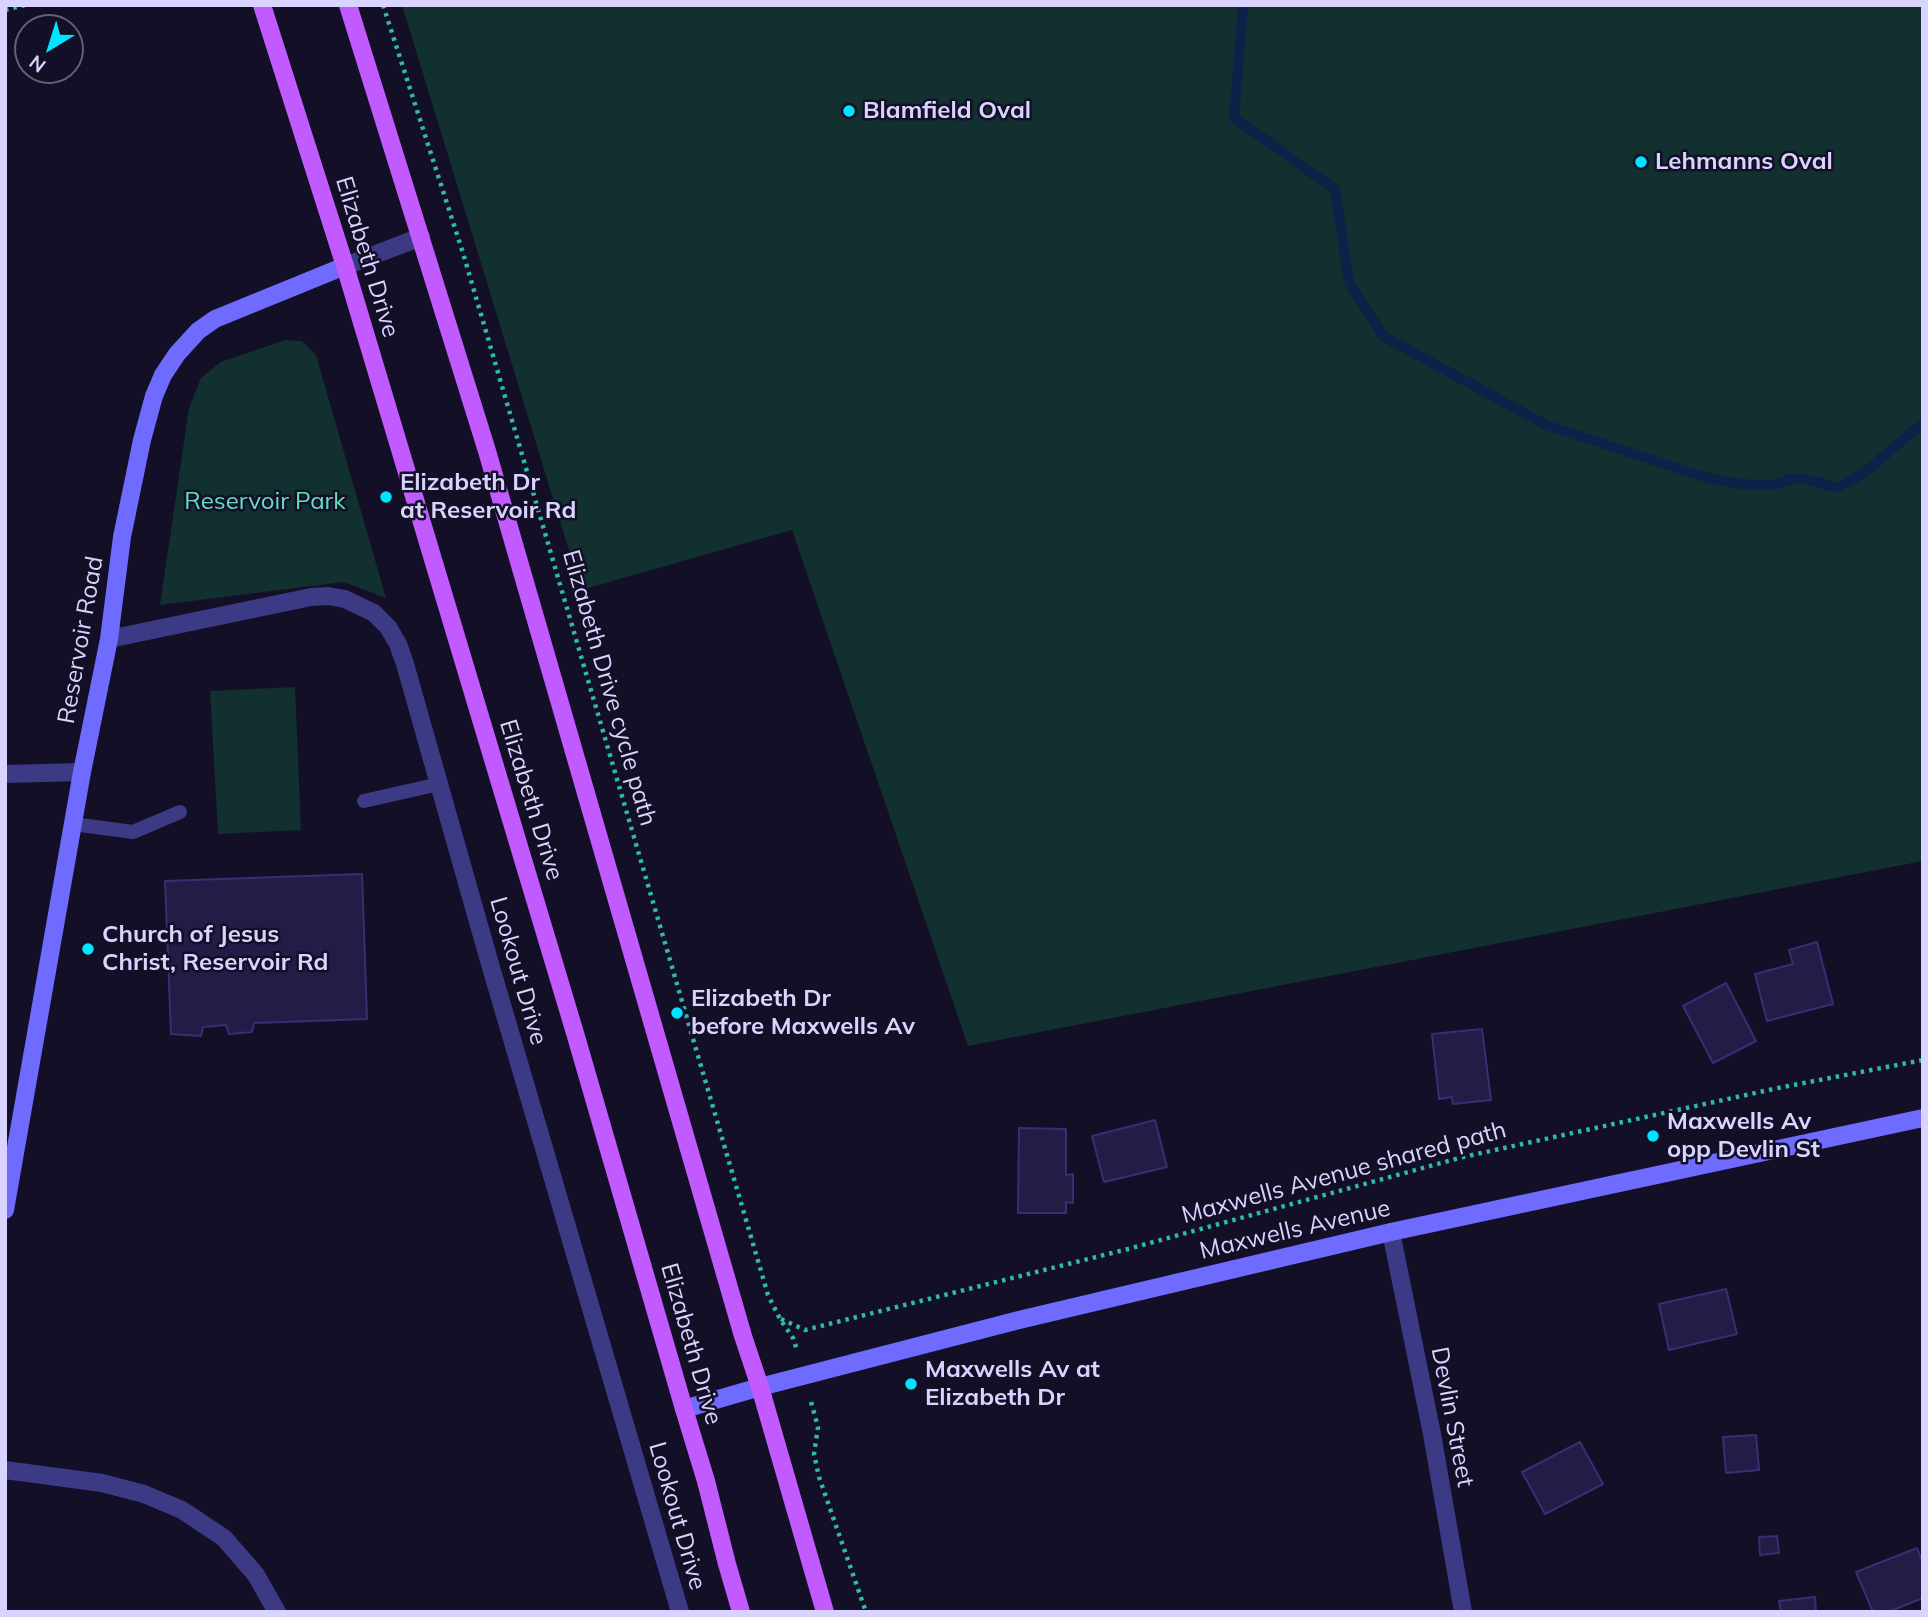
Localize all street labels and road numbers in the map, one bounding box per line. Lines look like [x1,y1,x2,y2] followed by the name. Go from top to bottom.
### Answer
[329,173,405,341] street label: Elizabeth Drive
[556,547,662,829] street label: Elizabeth Drive cycle path
[52,554,110,726] street label: Reservoir Road
[493,716,569,884] street label: Elizabeth Drive
[483,894,553,1048] street label: Lookout Drive
[1179,1116,1509,1230] street label: Maxwells Avenue shared path
[1197,1194,1393,1266] street label: Maxwells Avenue
[654,1260,728,1428] street label: Elizabeth Drive
[1424,1345,1480,1489] street label: Devlin Street
[642,1439,712,1593] street label: Lookout Drive

